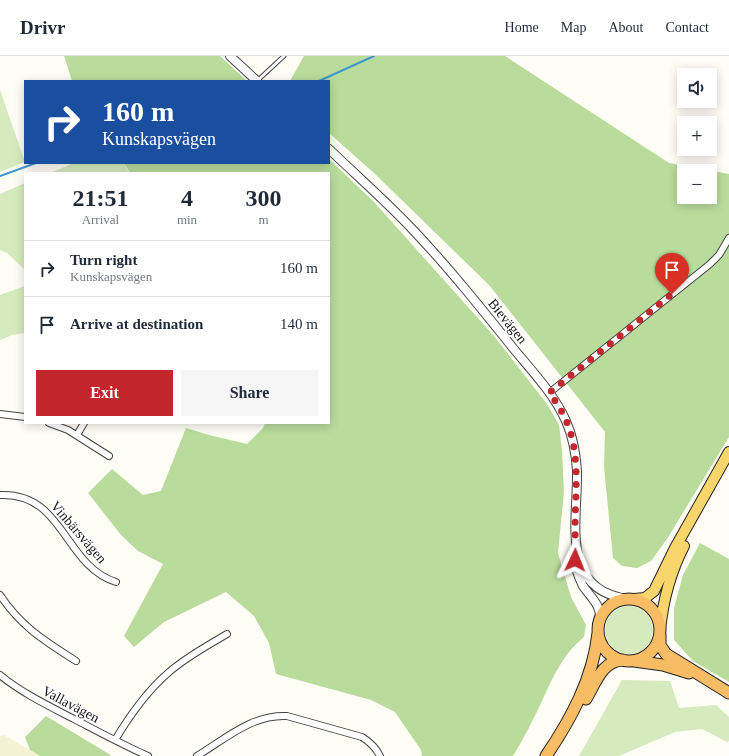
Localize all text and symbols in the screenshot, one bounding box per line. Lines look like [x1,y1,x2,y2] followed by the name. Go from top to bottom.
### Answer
[20,17,65,38] text: Drivr
[505,20,539,35] text: Home
[561,20,586,35] text: Map
[608,20,643,35] text: About
[665,20,709,35] text: Contact
[677,68,717,204] map controls
[677,68,717,108] button: sound
[36,96,88,148] icon: right
[102,96,174,127] text: 160 m
[677,116,717,156] button: +
[102,129,216,149] text: Kunskapsvägen
[677,164,717,204] button: −
[72,185,128,211] text: 21:51
[181,185,193,211] text: 4
[246,185,282,211] text: 300
[82,212,119,227] text: Arrival
[177,212,197,227] text: min
[258,212,269,227] text: m
[70,252,137,268] text: Turn right
[655,253,689,294] pin
[36,258,58,280] icon: right
[661,259,683,281] icon: arrive
[280,260,318,276] text: 160 m
[70,269,152,284] text: Kunskapsvägen
[485,296,530,347] street label: Bievägen
[36,314,58,336] icon: arrive
[70,316,203,332] text: Arrive at destination
[280,316,318,332] text: 140 m
[36,370,173,416] button: Exit
[181,370,318,416] button: Share
[48,498,110,566] street label: Vinbärsvägen
[554,539,596,581] position arrow
[40,683,102,726] street label: Vallavägen

